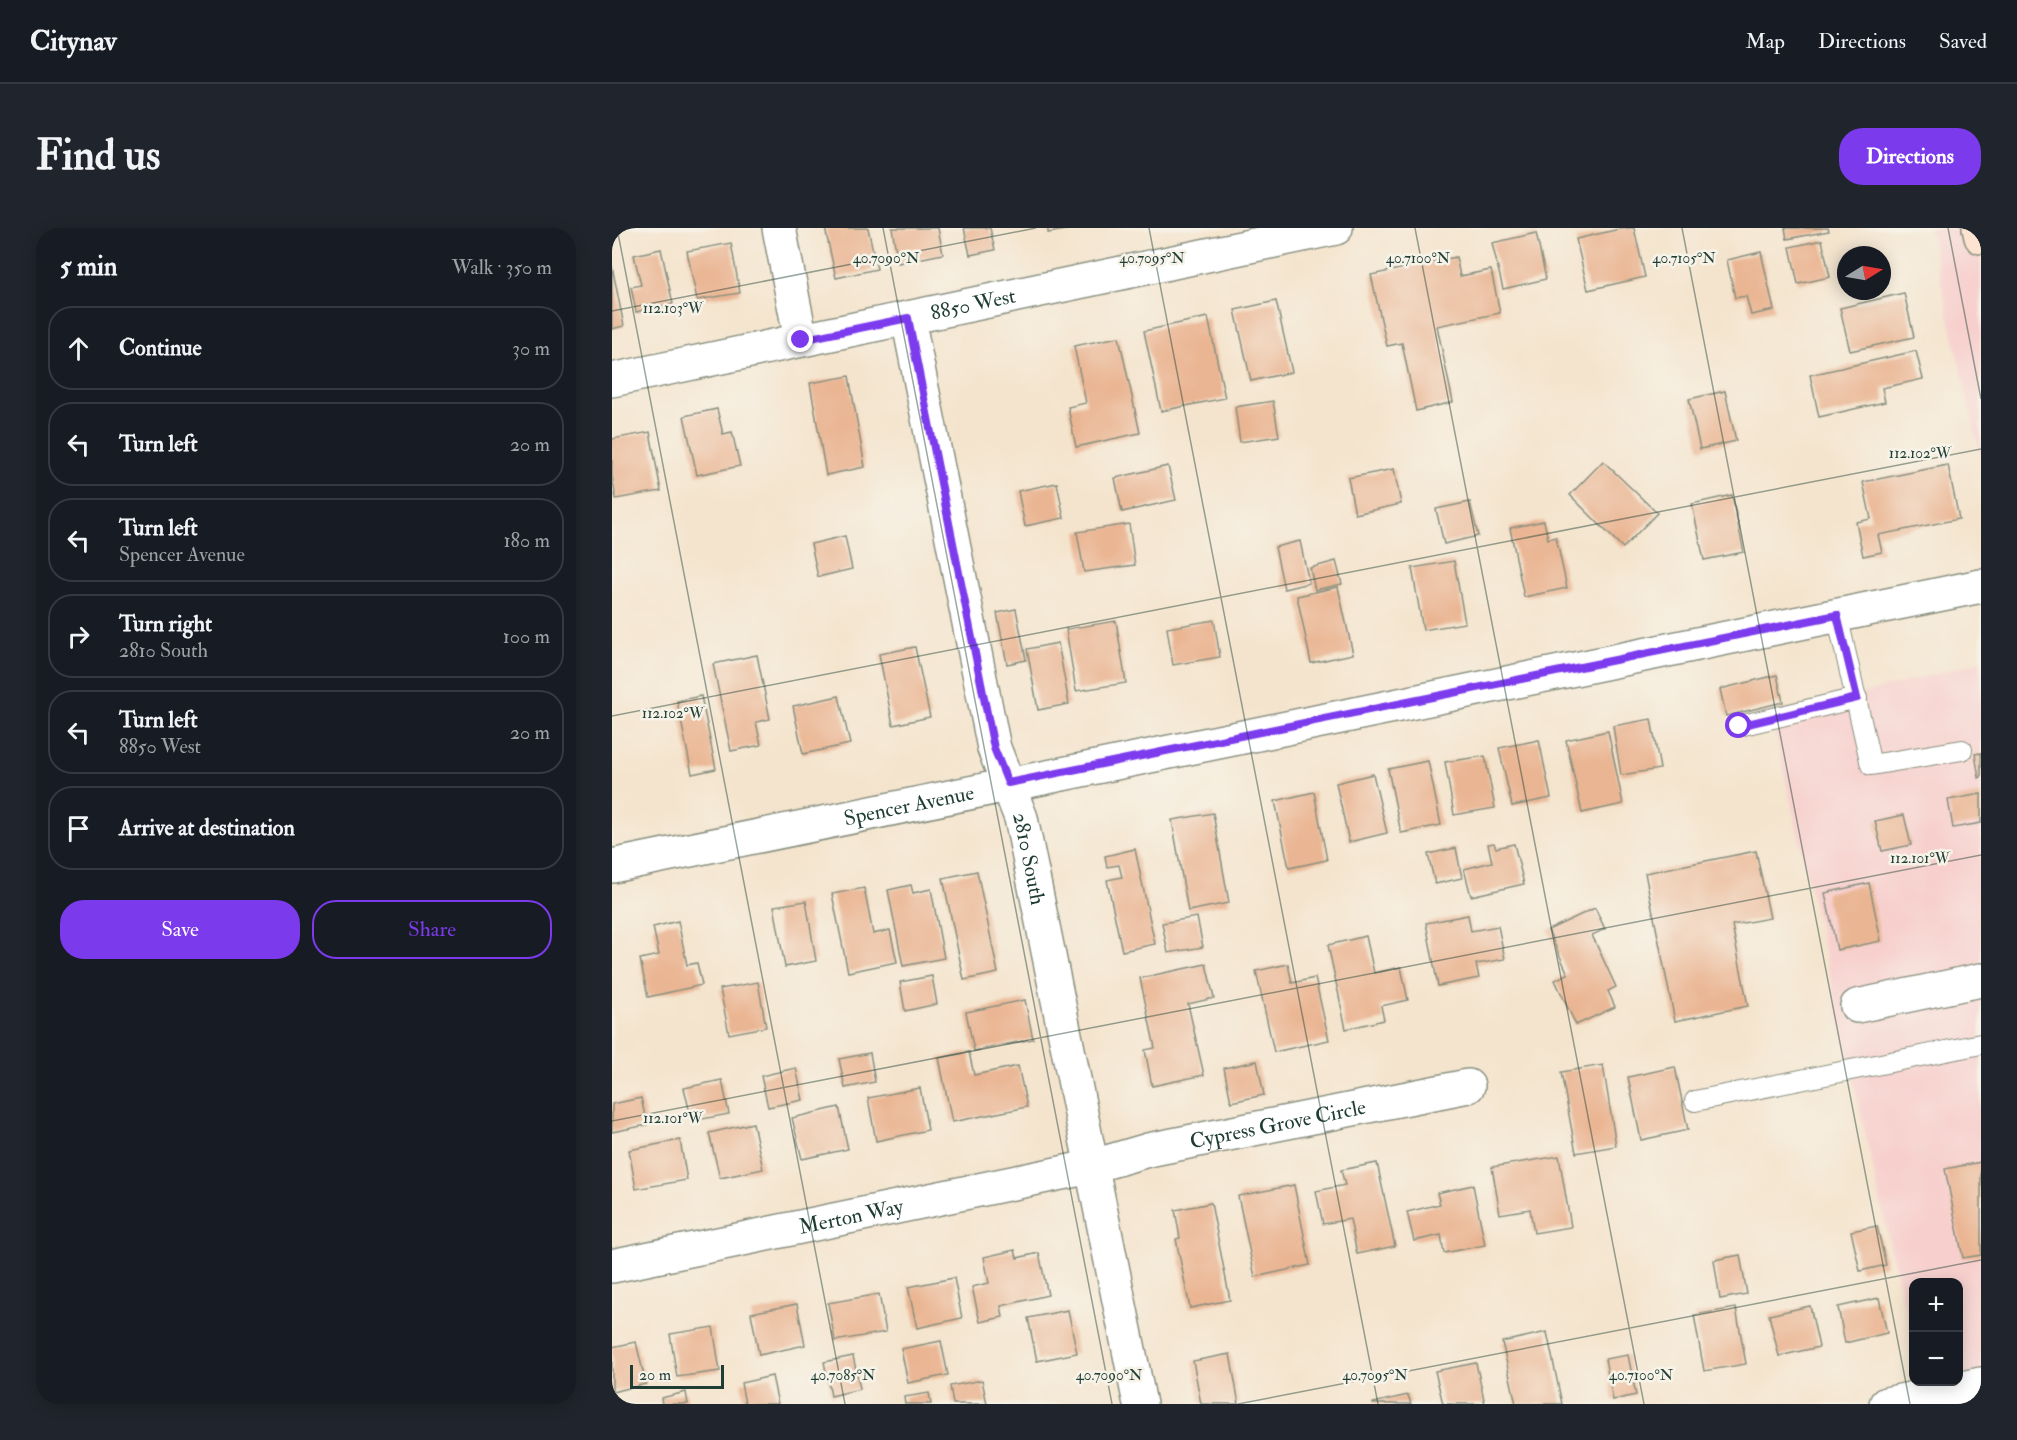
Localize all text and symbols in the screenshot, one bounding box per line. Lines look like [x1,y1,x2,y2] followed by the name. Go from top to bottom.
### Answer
[30,24,117,59] text: Citynav
[1745,28,1785,55] text: Map
[1818,28,1906,55] text: Directions
[1939,28,1987,55] text: Saved
[1839,128,1981,185] button: Directions
[36,130,160,182] text: Find us
[1837,246,1891,300] north arrow
[853,249,920,268] text: 40.7090°N
[1119,249,1185,268] text: 40.7095°N
[1386,249,1451,268] text: 40.7100°N
[1652,249,1716,268] text: 40.7105°N
[60,251,117,283] text: 5 min
[452,255,552,280] text: Walk · 350 m
[928,283,1018,327] street label: 8850 West
[643,299,704,318] text: 112.103°W
[787,326,813,352] route end
[62,332,95,365] icon: ahead
[119,334,202,362] text: Continue
[512,336,550,361] text: 30 m
[62,428,95,461] icon: left
[119,430,198,458] text: Turn left
[510,432,550,457] text: 20 m
[1889,444,1952,463] text: 112.102°W
[119,514,198,542] text: Turn left
[62,524,95,557] icon: left
[503,528,550,553] text: 180 m
[119,542,245,567] text: Spencer Avenue
[119,610,212,638] text: Turn right
[62,620,95,653] icon: right
[503,624,550,649] text: 100 m
[119,638,208,663] text: 2810 South
[642,704,705,723] text: 112.102°W
[119,706,198,734] text: Turn left
[1725,712,1751,738] route start
[62,716,95,749] icon: left
[510,720,550,745] text: 20 m
[119,734,201,759] text: 8850 West
[841,779,977,832] street label: Spencer Avenue
[1006,810,1051,907] street label: 2810 South
[62,812,95,845] icon: arrive
[119,814,295,842] text: Arrive at destination
[1890,849,1951,868] text: 112.101°W
[60,900,300,959] button: Save
[312,900,552,959] button: Share
[1188,1094,1369,1155] street label: Cypress Grove Circle
[643,1109,704,1128] text: 112.101°W
[796,1193,906,1241] street label: Merton Way
[1909,1278,1963,1386] map controls
[1909,1278,1963,1332] button: +
[1909,1332,1963,1386] button: −
[630,1362,724,1390] scale bar
[639,1365,671,1385] text: 20 m
[811,1366,876,1385] text: 40.7085°N
[1076,1366,1143,1385] text: 40.7090°N
[1342,1366,1408,1385] text: 40.7095°N
[1609,1366,1674,1385] text: 40.7100°N

